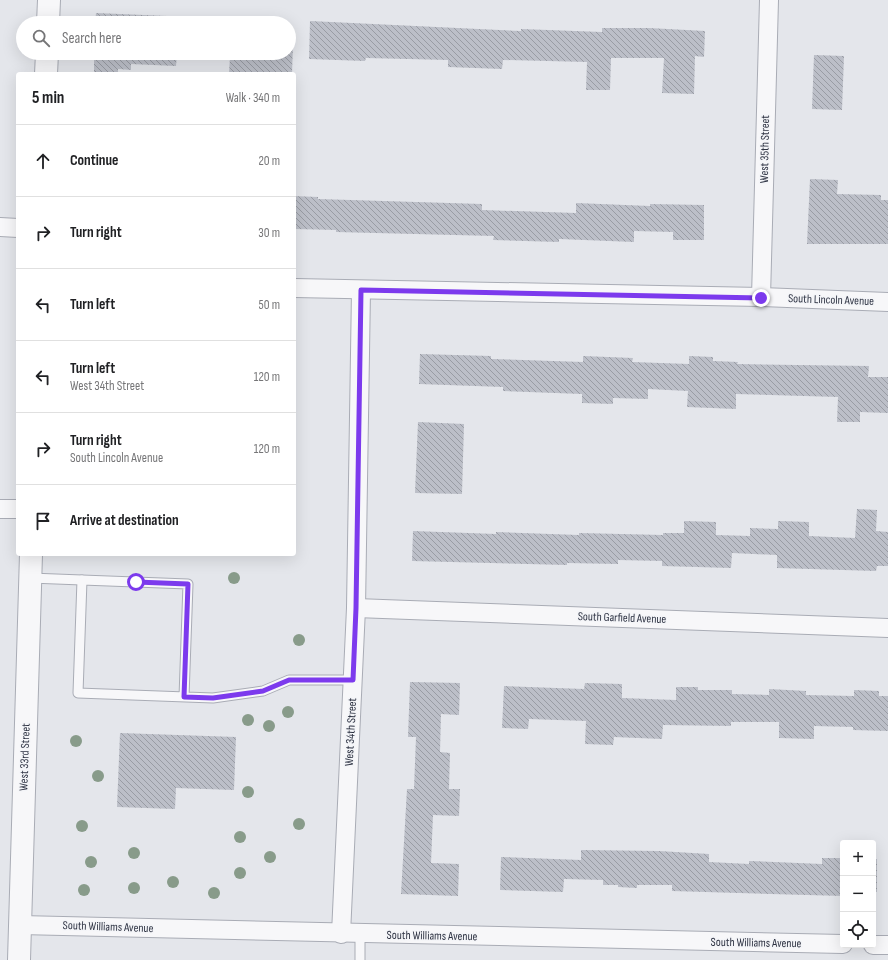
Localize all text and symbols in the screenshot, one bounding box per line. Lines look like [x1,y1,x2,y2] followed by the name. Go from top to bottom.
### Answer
[16,16,296,60] search box
[30,27,52,49] icon: search
[62,29,122,48] text: Search here
[32,88,64,108] text: 5 min
[226,90,280,106] text: Walk · 340 m
[757,114,773,183] street label: West 35th Street
[32,150,54,172] icon: ahead
[70,151,119,170] text: Continue
[258,153,280,169] text: 20 m
[32,222,54,244] icon: right
[70,223,122,242] text: Turn right
[258,225,280,241] text: 30 m
[752,289,770,307] route end
[788,291,874,309] street label: South Lincoln Avenue
[32,294,54,316] icon: left
[70,295,115,314] text: Turn left
[259,297,280,313] text: 50 m
[70,359,115,378] text: Turn left
[32,366,54,388] icon: left
[254,369,280,385] text: 120 m
[70,378,144,394] text: West 34th Street
[70,431,122,450] text: Turn right
[32,438,54,460] icon: right
[254,441,280,457] text: 120 m
[70,450,163,466] text: South Lincoln Avenue
[32,510,54,532] icon: arrive
[70,511,179,530] text: Arrive at destination
[127,573,145,591] route start
[577,609,667,627] street label: South Garfield Avenue
[342,697,360,767] street label: West 34th Street
[16,722,34,791] street label: West 33rd Street
[840,840,876,948] map controls
[840,840,876,876] button: +
[840,876,876,912] button: −
[840,912,876,948] button: locate
[62,918,154,936] street label: South Williams Avenue
[387,928,478,944] street label: South Williams Avenue
[711,935,802,951] street label: South Williams Avenue

